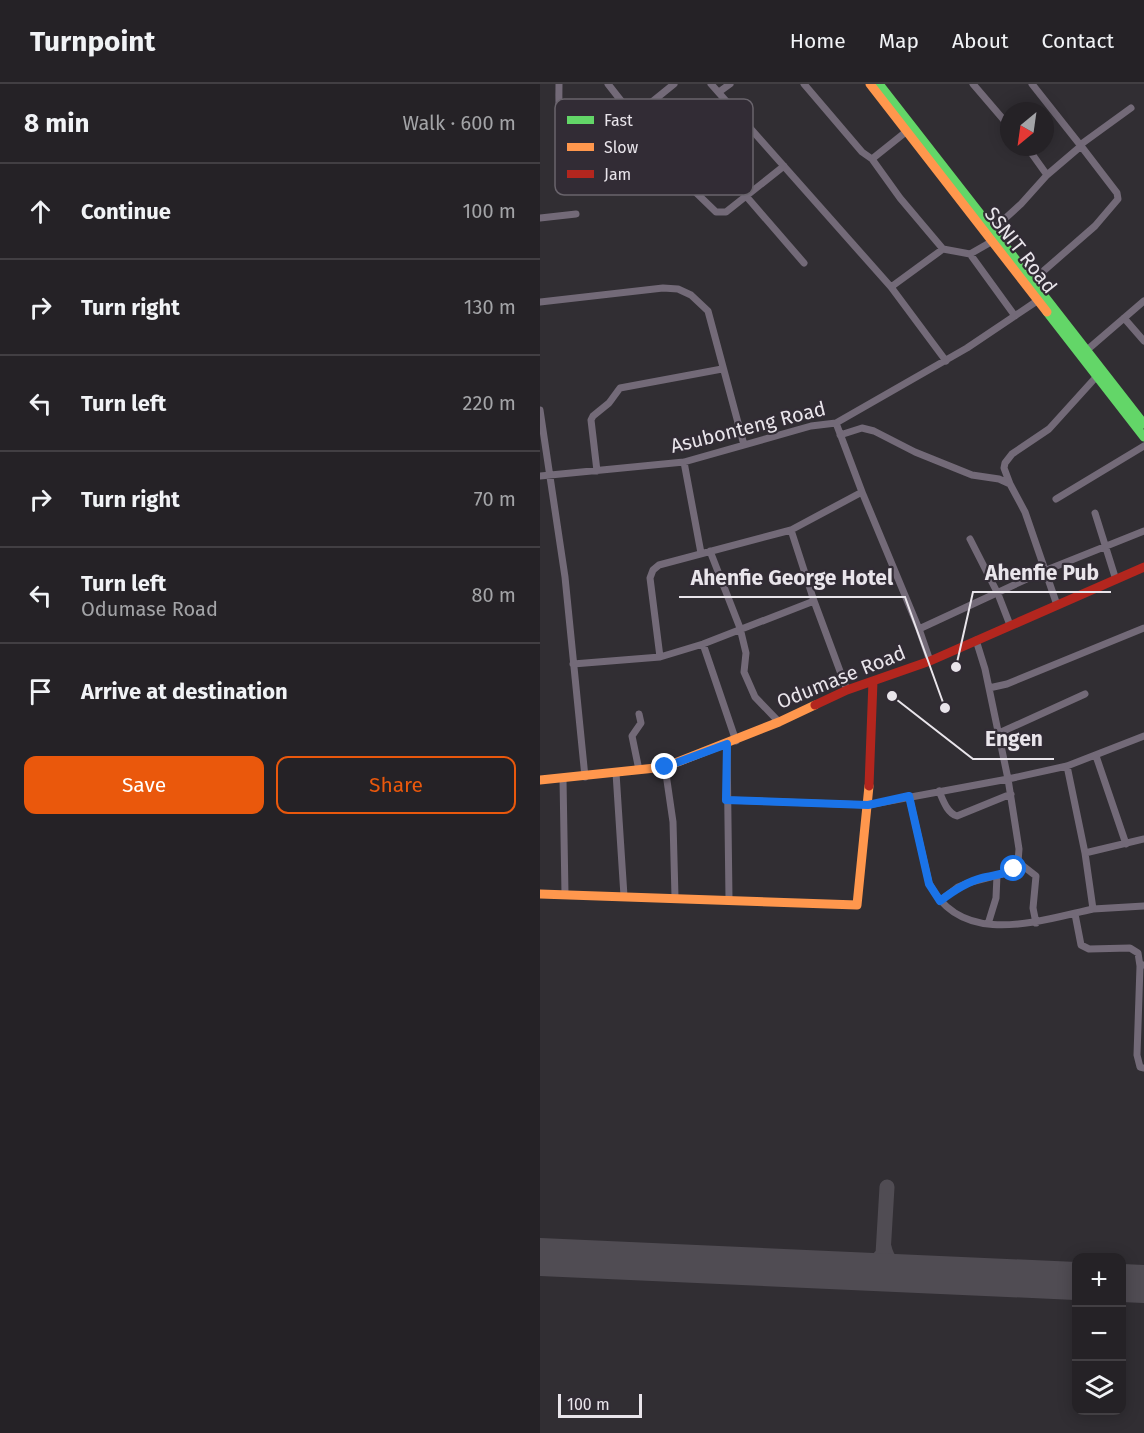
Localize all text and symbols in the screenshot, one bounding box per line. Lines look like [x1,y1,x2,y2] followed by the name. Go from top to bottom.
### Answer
[30,25,155,58] text: Turnpoint
[790,28,846,54] text: Home
[879,28,919,54] text: Map
[952,28,1009,54] text: About
[1042,28,1114,54] text: Contact
[555,99,753,195] legend
[1000,102,1054,156] north arrow
[24,108,90,139] text: 8 min
[402,111,516,135] text: Walk · 600 m
[604,111,633,130] text: Fast
[604,138,639,157] text: Slow
[604,165,631,184] text: Jam
[24,195,57,228] icon: ahead
[81,198,171,225] text: Continue
[463,199,516,223] text: 100 m
[980,202,1062,298] street label: SSNIT Road
[24,291,57,324] icon: right
[81,294,180,321] text: Turn right
[464,295,516,319] text: 130 m
[24,387,57,420] icon: left
[81,390,166,417] text: Turn left
[463,391,516,415] text: 220 m
[668,396,828,458] street label: Asubonteng Road
[24,483,57,516] icon: right
[81,486,180,513] text: Turn right
[474,487,516,511] text: 70 m
[973,553,1111,592] callout: Ahenfie Pub
[679,558,905,597] callout: Ahenfie George Hotel
[984,560,1099,586] text: Ahenfie Pub
[690,565,894,591] text: Ahenfie George Hotel
[81,570,166,597] text: Turn left
[24,579,57,612] icon: left
[471,583,516,607] text: 80 m
[81,597,218,621] text: Odumase Road
[773,640,909,714] street label: Odumase Road
[24,675,57,708] icon: arrive
[81,678,288,705] text: Arrive at destination
[973,720,1054,759] callout: Engen
[985,726,1043,752] text: Engen
[651,753,677,779] route end
[24,756,264,814] button: Save
[276,756,516,814] button: Share
[1000,855,1026,881] route start
[1072,1253,1126,1415] map controls
[1072,1253,1126,1307] button: +
[1072,1307,1126,1361] button: −
[1072,1361,1126,1415] button: layers
[558,1391,642,1418] scale bar
[567,1395,610,1414] text: 100 m

